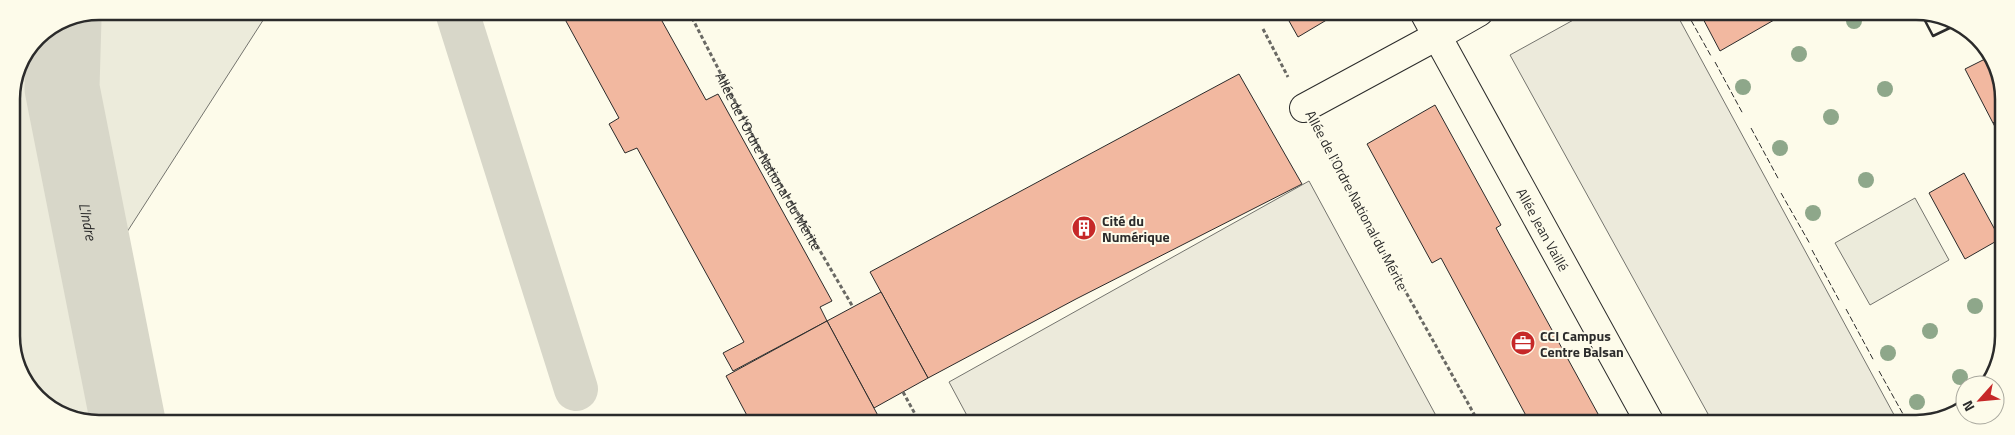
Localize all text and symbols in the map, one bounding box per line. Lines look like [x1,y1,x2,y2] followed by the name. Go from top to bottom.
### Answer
[711,68,828,254] street label: Allée de l'Ordre National du Mérite
[1301,106,1413,294] street label: Allée de l'Ordre National du Mérite
[1512,184,1575,275] street label: Allée Jean Vaillé
[73,201,104,243] water label: L'Indre
[1102,210,1170,247] place label: Cité du Numérique
[1071,215,1097,241] building icon: Cité du Numérique
[1540,325,1624,362] place label: CCI Campus Centre Balsan
[1510,330,1536,356] office icon: CCI Campus Centre Balsan
[1955,375,2005,425] north arrow
[1956,397,1980,415] text: N

